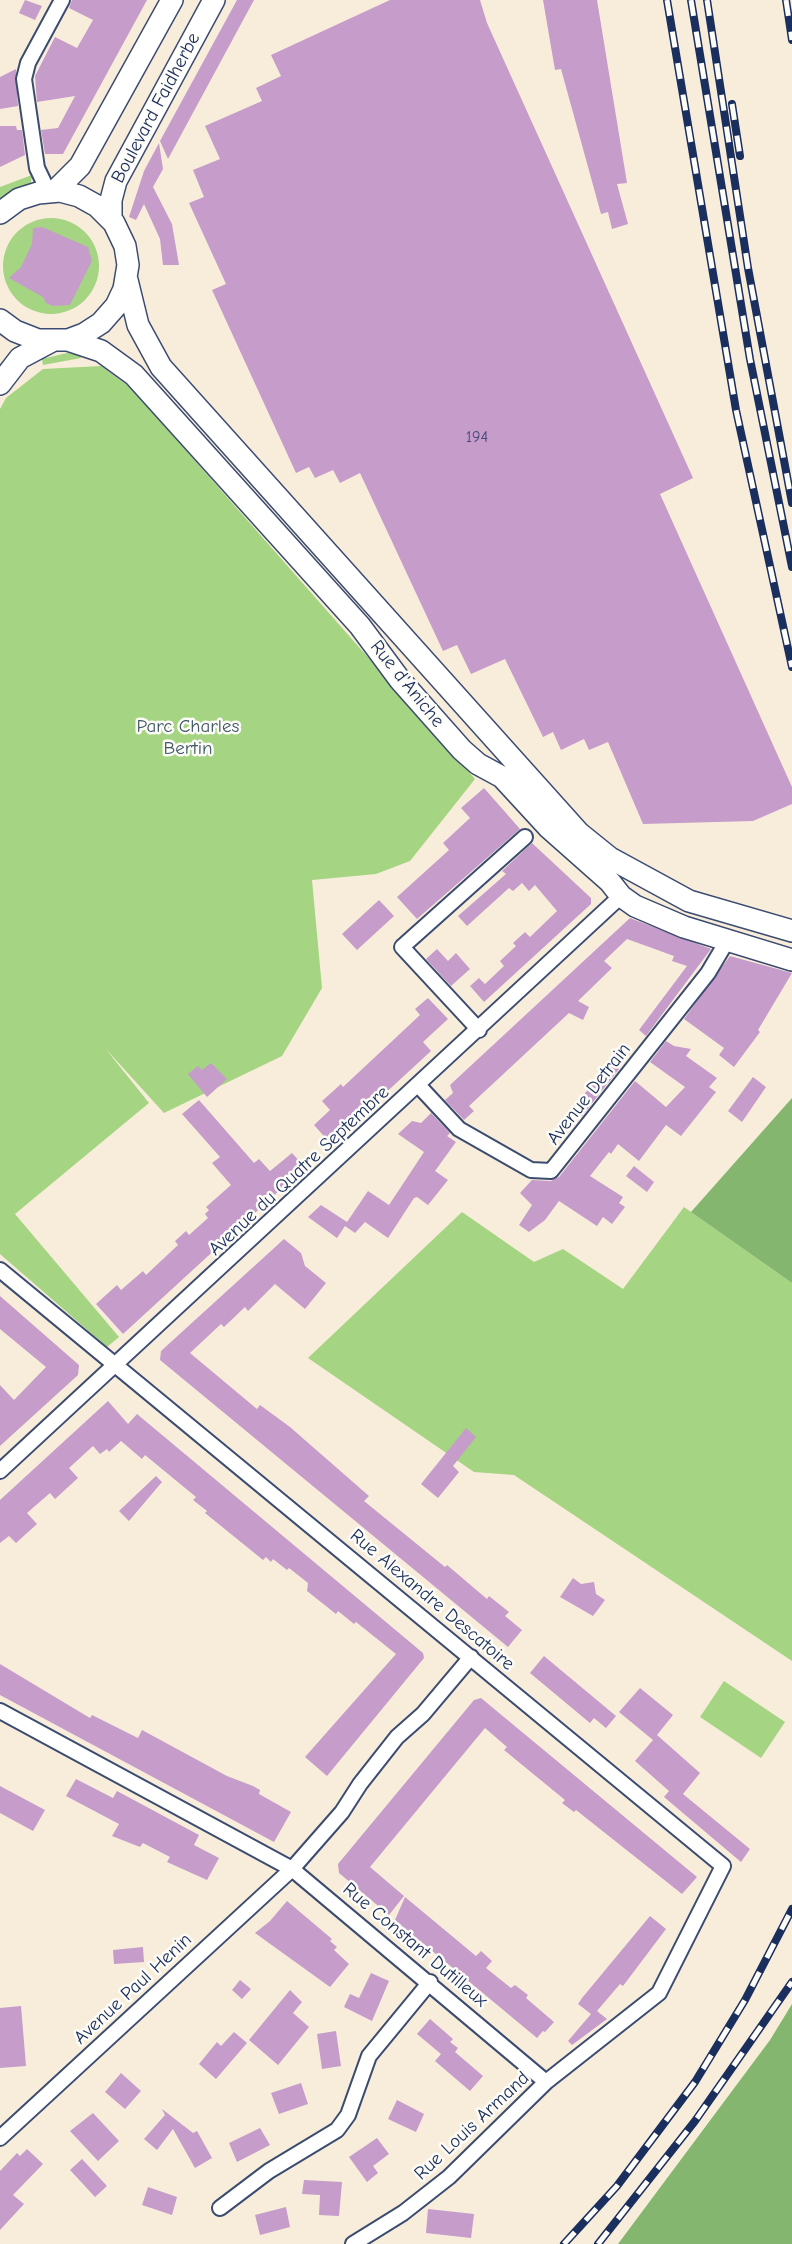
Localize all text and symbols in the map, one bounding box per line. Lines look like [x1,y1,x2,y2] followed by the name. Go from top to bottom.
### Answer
[107,29,205,187] street label: Boulevard Faidherbe
[466,427,488,447] house number: 194
[365,636,449,732] street label: Rue d'Aniche
[137,716,239,760] park label: Parc Charles Bertin
[542,1039,636,1149] street label: Avenue Detrain
[204,1081,394,1261] street label: Avenue du Quatre Septembre
[345,1524,519,1676] street label: Rue Alexandre Descatoire
[338,1878,492,2012] street label: Rue Constant Dutilleux
[69,1929,197,2049] street label: Avenue Paul Henin
[410,2067,534,2185] street label: Rue Louis Armand

